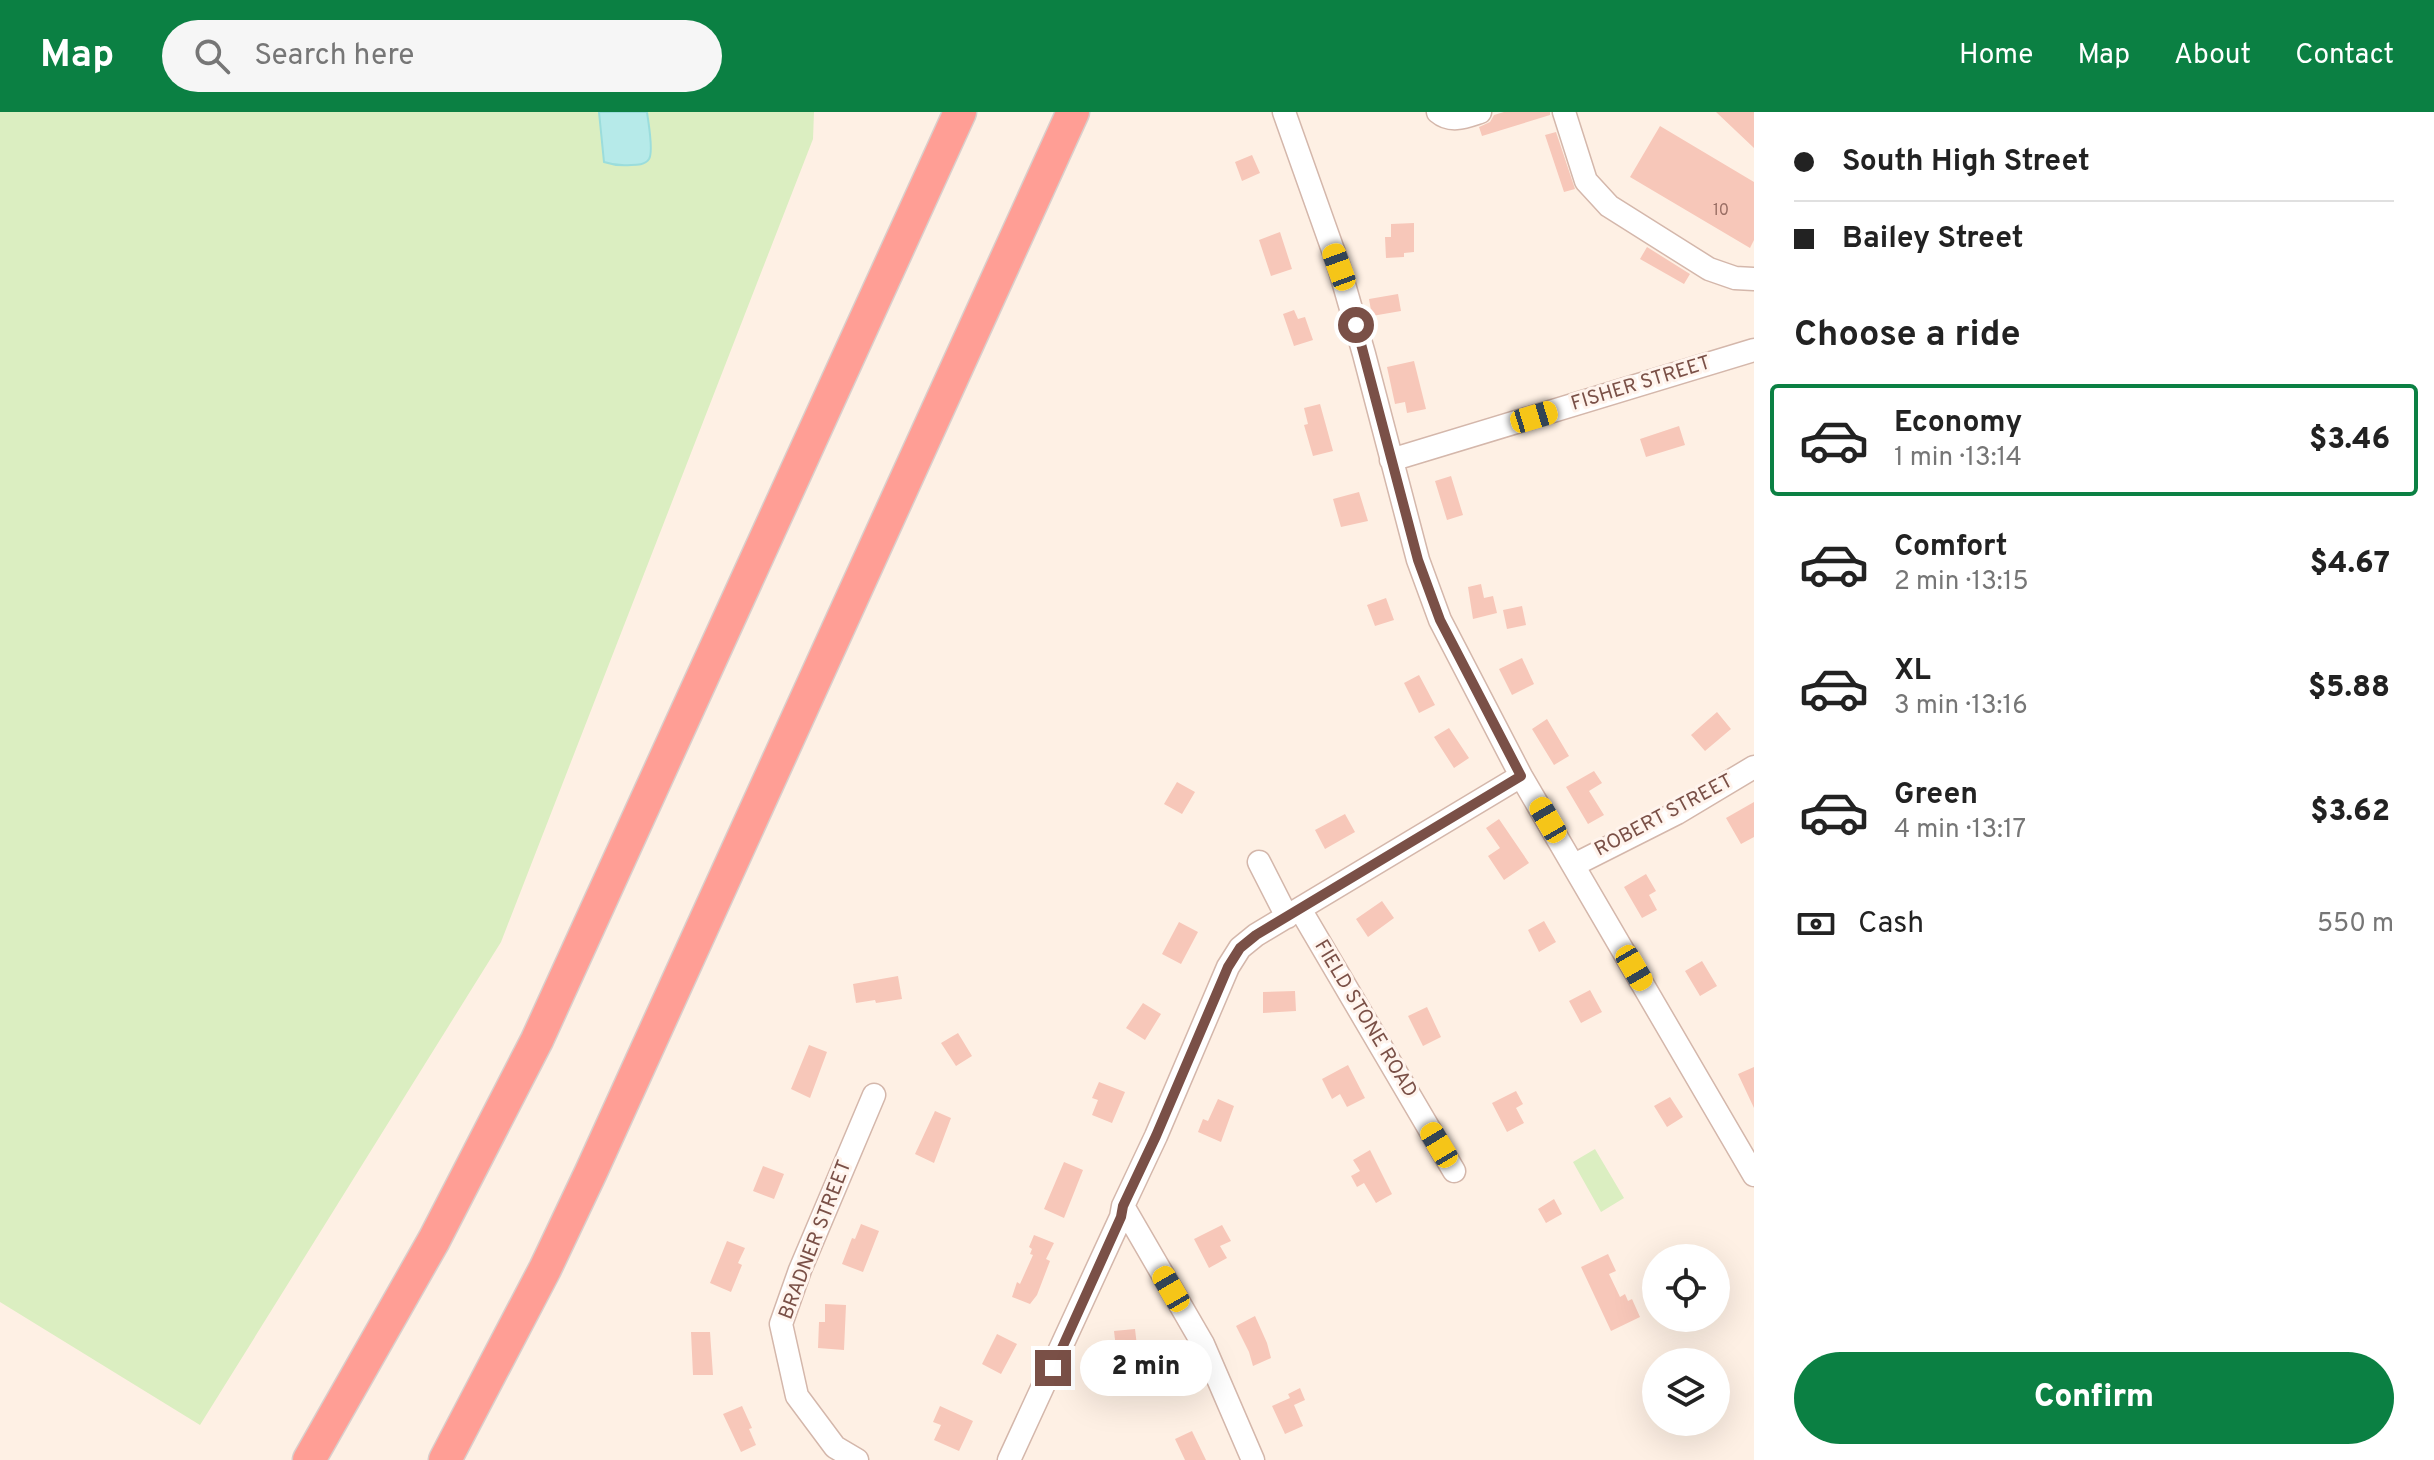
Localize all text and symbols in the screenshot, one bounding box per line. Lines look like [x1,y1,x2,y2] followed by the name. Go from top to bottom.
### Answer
[162,20,722,92] search box
[40,32,114,81] text: Map
[190,34,234,78] icon: search
[254,38,414,75] text: Search here
[1959,38,2033,74] text: Home
[2077,38,2130,74] text: Map
[2174,38,2251,74] text: About
[2295,38,2394,74] text: Contact
[1842,144,2090,181] text: South High Street
[1713,201,1729,221] house number: 10
[1842,221,2024,258] text: Bailey Street
[1320,240,1358,294] car
[1338,307,1374,343] route start
[1794,313,2020,359] text: Choose a ride
[1568,350,1714,418] street label: FISHER STREET
[1508,399,1560,435] car
[1798,404,1870,476] icon: car
[1894,405,2022,442] text: Economy
[2309,422,2390,459] text: $3.46
[1894,442,2022,475] text: 1 min · 13:14
[1798,528,1870,600] icon: car
[1894,529,2007,566] text: Comfort
[2310,546,2390,583] text: $4.67
[1894,566,2029,599] text: 2 min · 13:15
[1798,652,1870,724] icon: car
[1894,653,1931,690] text: XL
[2308,670,2390,707] text: $5.88
[1894,690,2028,723] text: 3 min · 13:16
[1590,769,1738,863] street label: ROBERT STREET
[1798,776,1870,848] icon: car
[1894,777,1978,814] text: Green
[1526,793,1570,847] car
[2310,794,2390,831] text: $3.62
[1894,814,2026,847] text: 4 min · 13:17
[1794,902,1838,946] icon: cash
[1858,906,1924,943] text: Cash
[2317,908,2394,941] text: 550 m
[1308,935,1422,1103] street label: FIELD STONE ROAD
[1612,941,1656,995] car
[1416,1118,1462,1172] car
[774,1157,858,1323] street label: BRADNER STREET
[1642,1244,1730,1436] map controls
[1642,1244,1730,1332] button: locate
[1149,1262,1193,1316] car
[1081,1340,1213,1396] callout: 2 min
[1642,1348,1730,1436] button: layers
[1035,1350,1071,1386] route end
[1112,1351,1180,1384] text: 2 min
[1794,1352,2394,1444] button: Confirm

